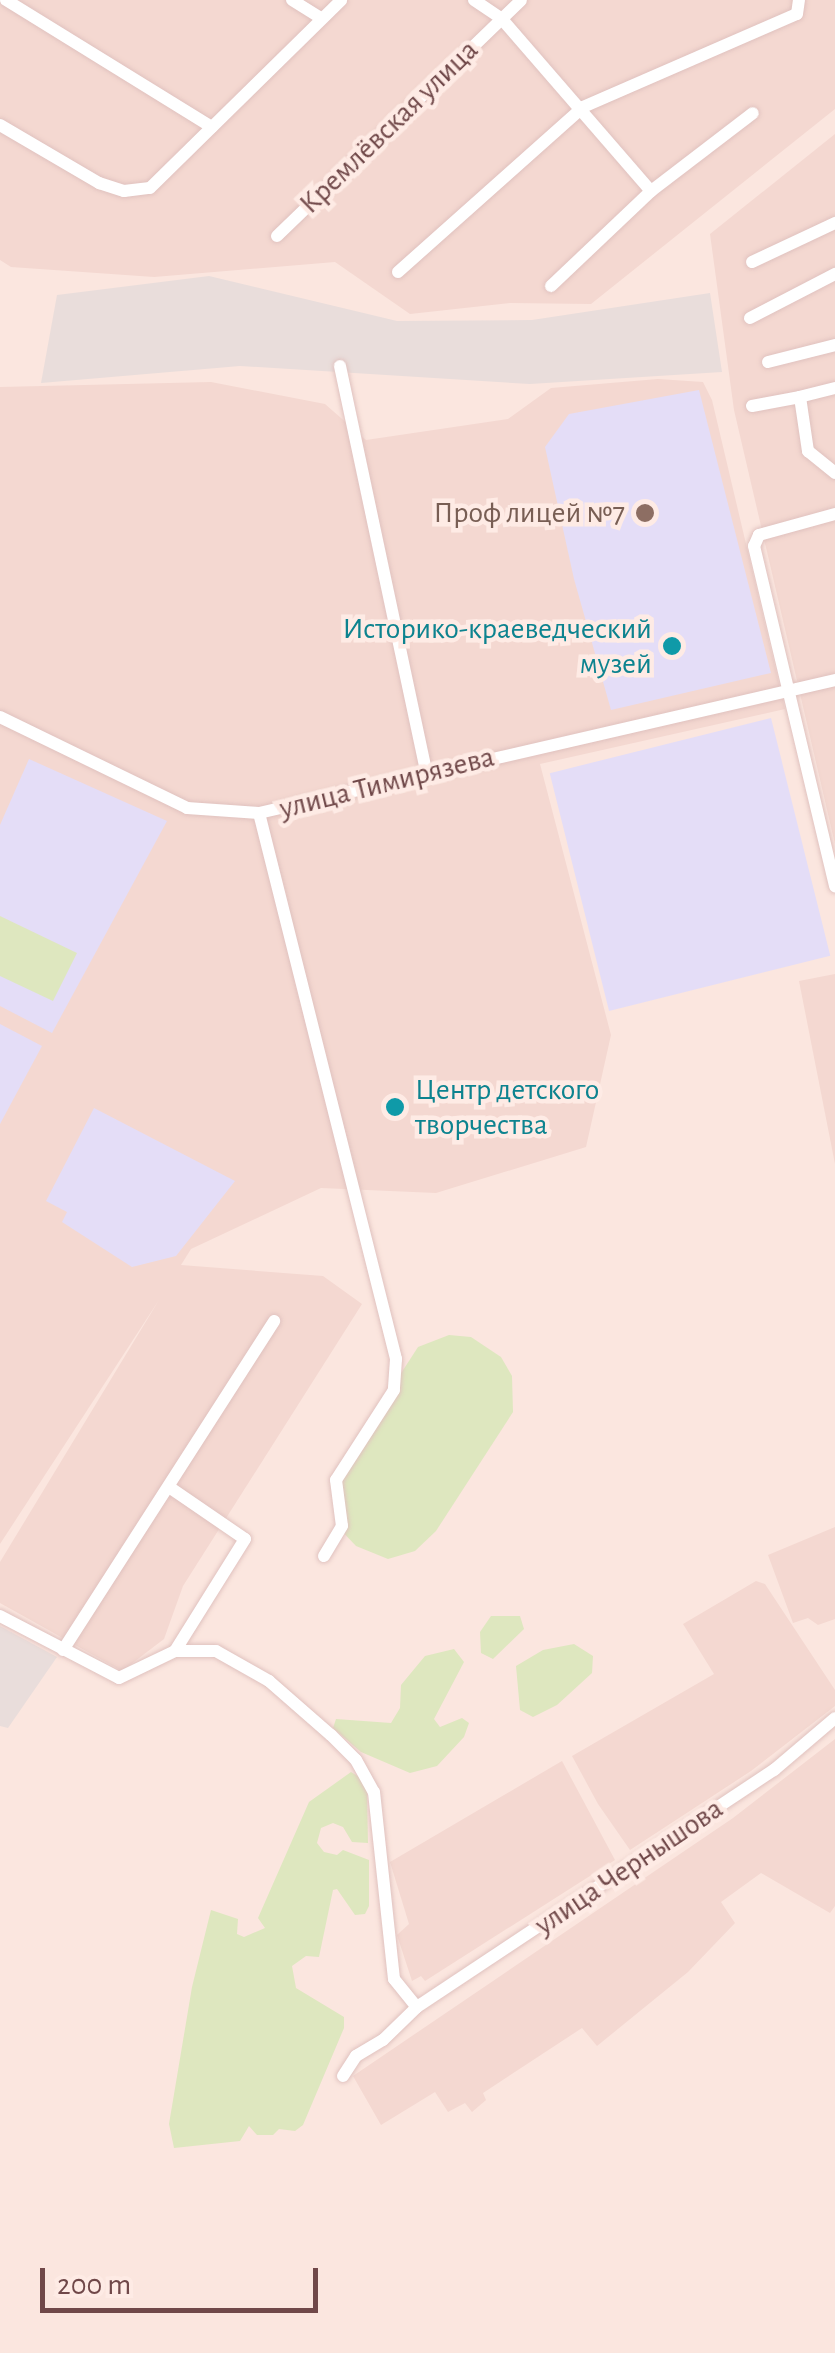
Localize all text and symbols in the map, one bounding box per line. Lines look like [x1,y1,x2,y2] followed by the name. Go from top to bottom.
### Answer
[292,32,486,222] street label: Кремлёвская улица
[433,495,625,531] place label: Проф лицей №7
[634,502,656,524] marker: Проф лицей №7
[343,611,652,682] place label: Историко-краеведческий музей
[661,635,683,657] marker: Историко-краеведческий музей
[276,739,498,827] street label: улица Тимирязева
[415,1072,599,1142] place label: Центр детского творчества
[384,1096,406,1118] marker: Центр детского творчества
[528,1791,730,1943] street label: улица Чернышова
[45,2248,322,2310] scale bar
[57,2270,131,2300] text: 200 m

